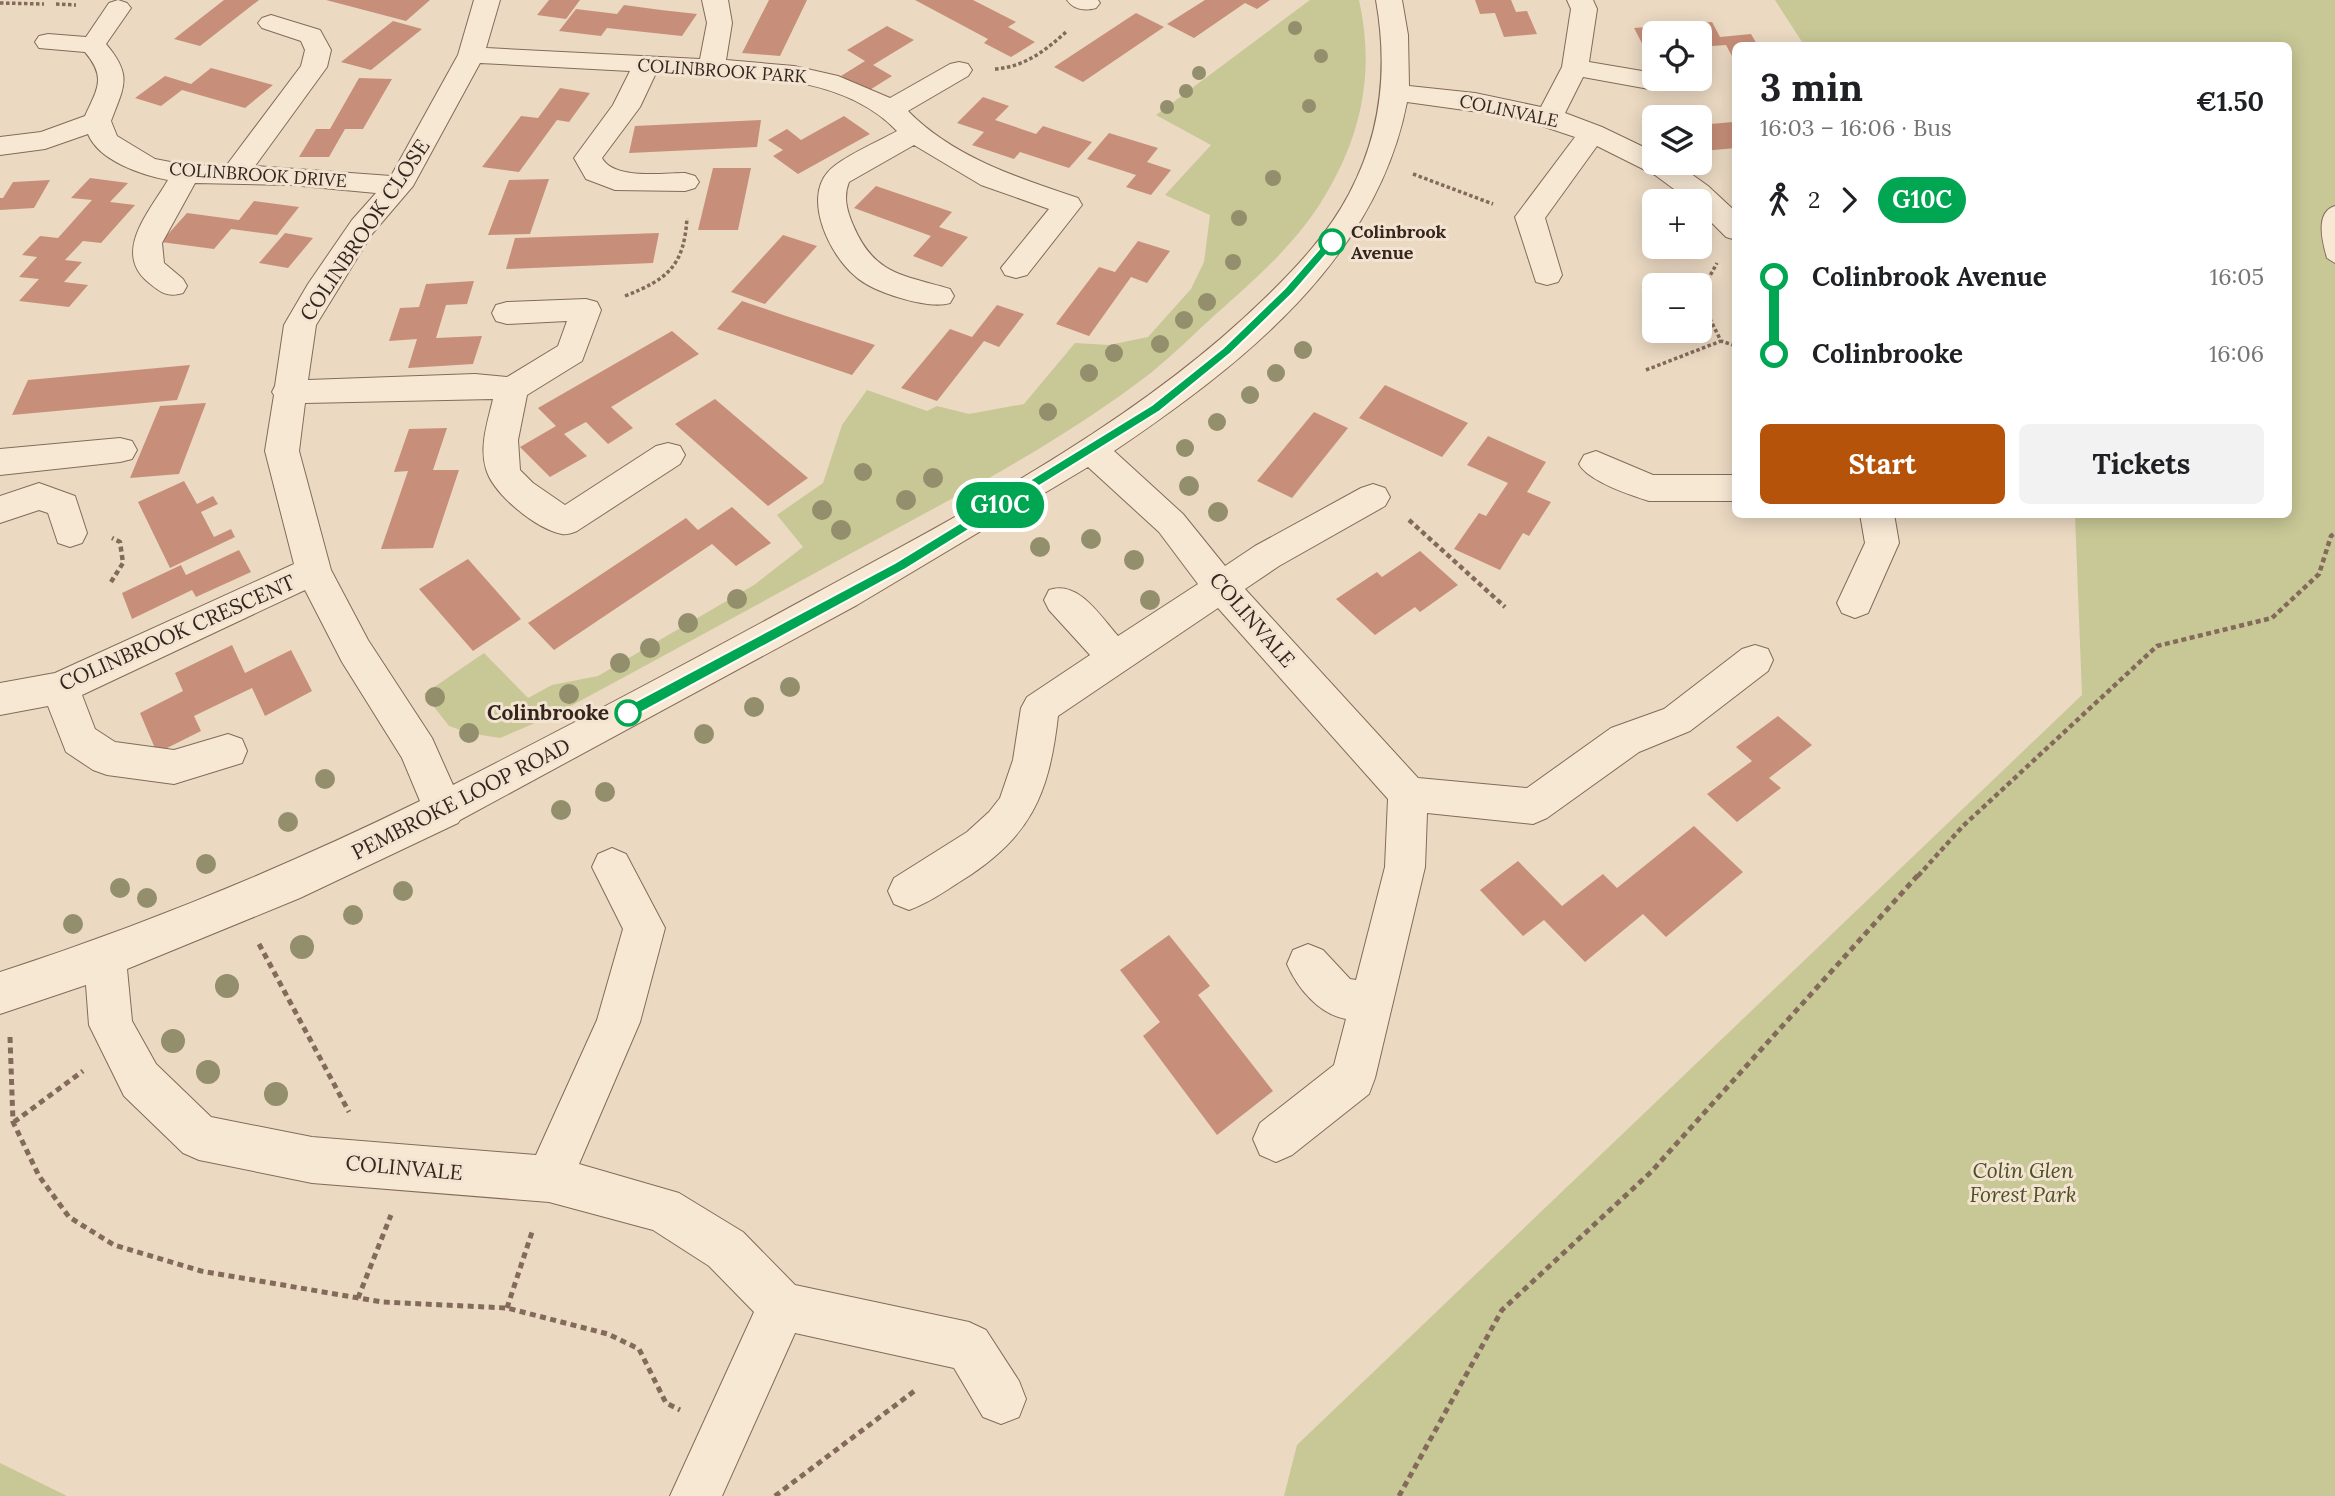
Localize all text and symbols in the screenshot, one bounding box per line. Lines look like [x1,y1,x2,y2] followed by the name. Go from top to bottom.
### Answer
[1642,21,1712,343] map controls
[1642,21,1712,91] button: locate
[637,53,808,88] street label: COLINBROOK PARK
[1760,63,1863,111] text: 3 min
[2196,85,2264,118] text: €1.50
[1457,89,1561,132] street label: COLINVALE
[1642,105,1712,175] button: layers
[1760,113,1952,142] text: 16:03 – 16:06 · Bus
[294,134,435,326] street label: COLINBROOK CLOSE
[168,157,348,192] street label: COLINBROOK DRIVE
[1760,181,1798,219] icon: walk
[1830,181,1868,219] icon: forward
[1892,184,1952,215] text: G10C
[1808,185,1820,214] text: 2
[1642,189,1712,259] button: +
[1351,220,1447,264] place label: Colinbrook Avenue
[1319,229,1345,255] marker: Colinbrook Avenue
[1812,260,2047,293] text: Colinbrook Avenue
[2210,262,2264,291] text: 16:05
[1642,273,1712,343] button: −
[1812,337,1963,370] text: Colinbrooke
[2209,339,2264,368] text: 16:06
[1760,424,2005,504] button: Start
[2019,424,2264,504] button: Tickets
[951,482,1049,528] line badge: G10C
[970,489,1030,520] text: G10C
[1204,566,1301,673] street label: COLINVALE
[55,568,299,697] street label: COLINBROOK CRESCENT
[487,699,609,726] place label: Colinbrooke
[615,700,641,726] marker: Colinbrooke
[347,732,575,866] street label: PEMBROKE LOOP ROAD
[344,1149,464,1186] street label: COLINVALE
[1969,1157,2077,1208] park label: Colin Glen Forest Park

